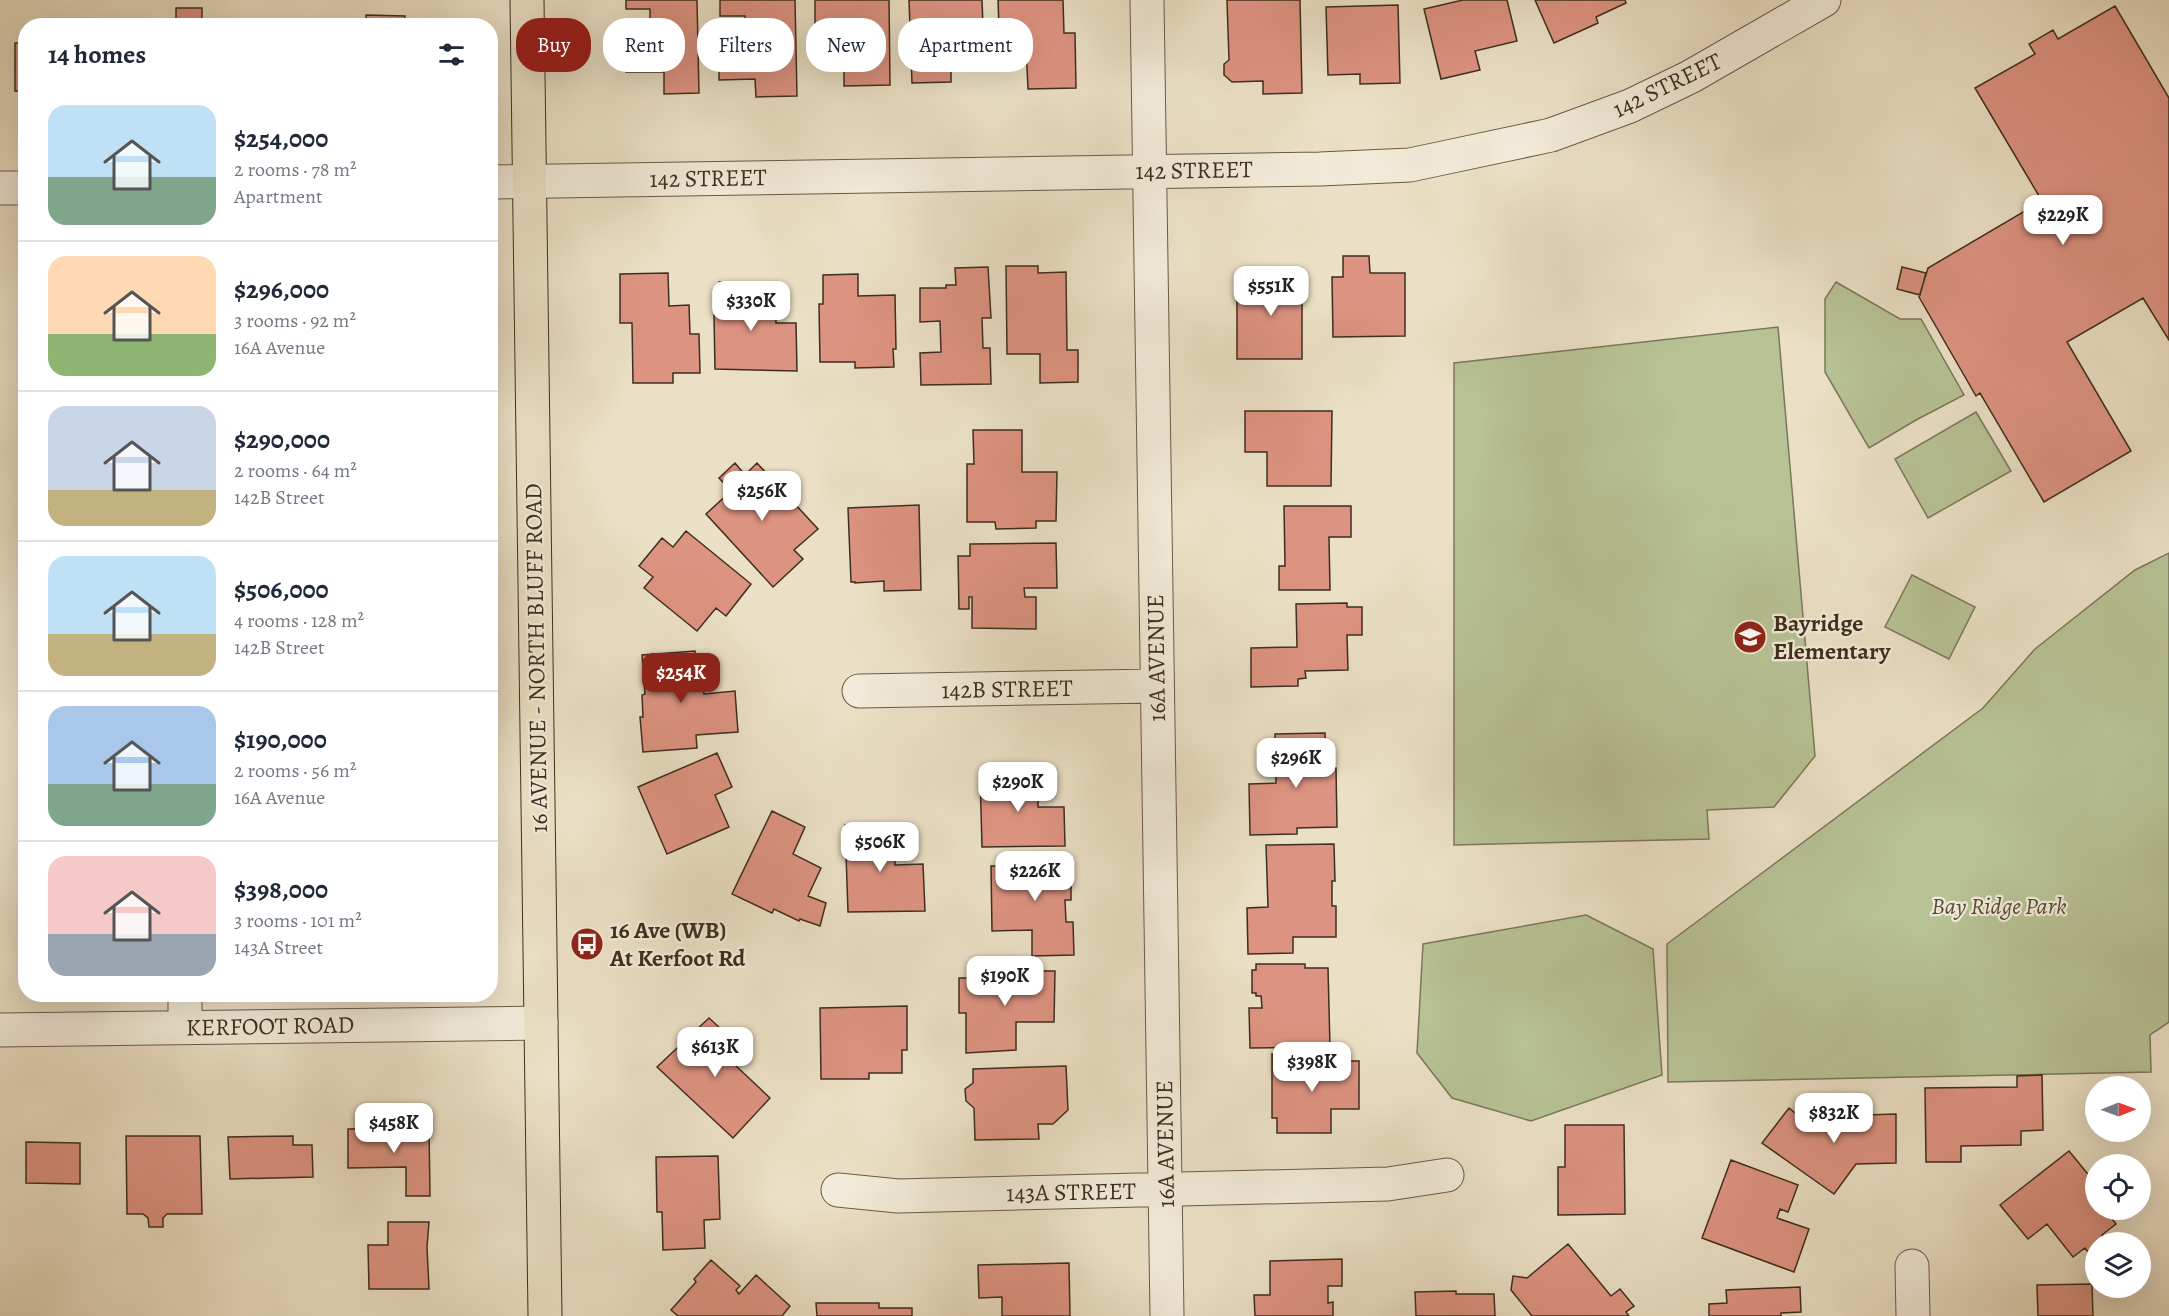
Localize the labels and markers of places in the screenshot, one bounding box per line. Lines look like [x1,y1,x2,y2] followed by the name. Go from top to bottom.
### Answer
[2021,195,2105,246] pin: $229K
[1229,266,1313,317] pin: $551K
[709,281,793,332] pin: $330K
[720,471,804,522] pin: $256K
[1773,607,1891,667] place label: Bayridge Elementary
[1732,619,1768,655] school or university icon: Bayridge Elementary
[639,653,723,704] pin: $254K
[1254,738,1338,789] pin: $296K
[976,762,1060,813] pin: $290K
[838,822,922,873] pin: $506K
[993,851,1077,902] pin: $226K
[609,914,746,974] place label: 16 Ave (WB) At Kerfoot Rd
[569,926,605,962] bus stop icon: 16 Ave (WB) At Kerfoot Rd
[963,956,1047,1007] pin: $190K
[673,1027,757,1078] pin: $613K
[1270,1042,1354,1093] pin: $398K
[1792,1093,1876,1144] pin: $832K
[352,1103,436,1154] pin: $458K

